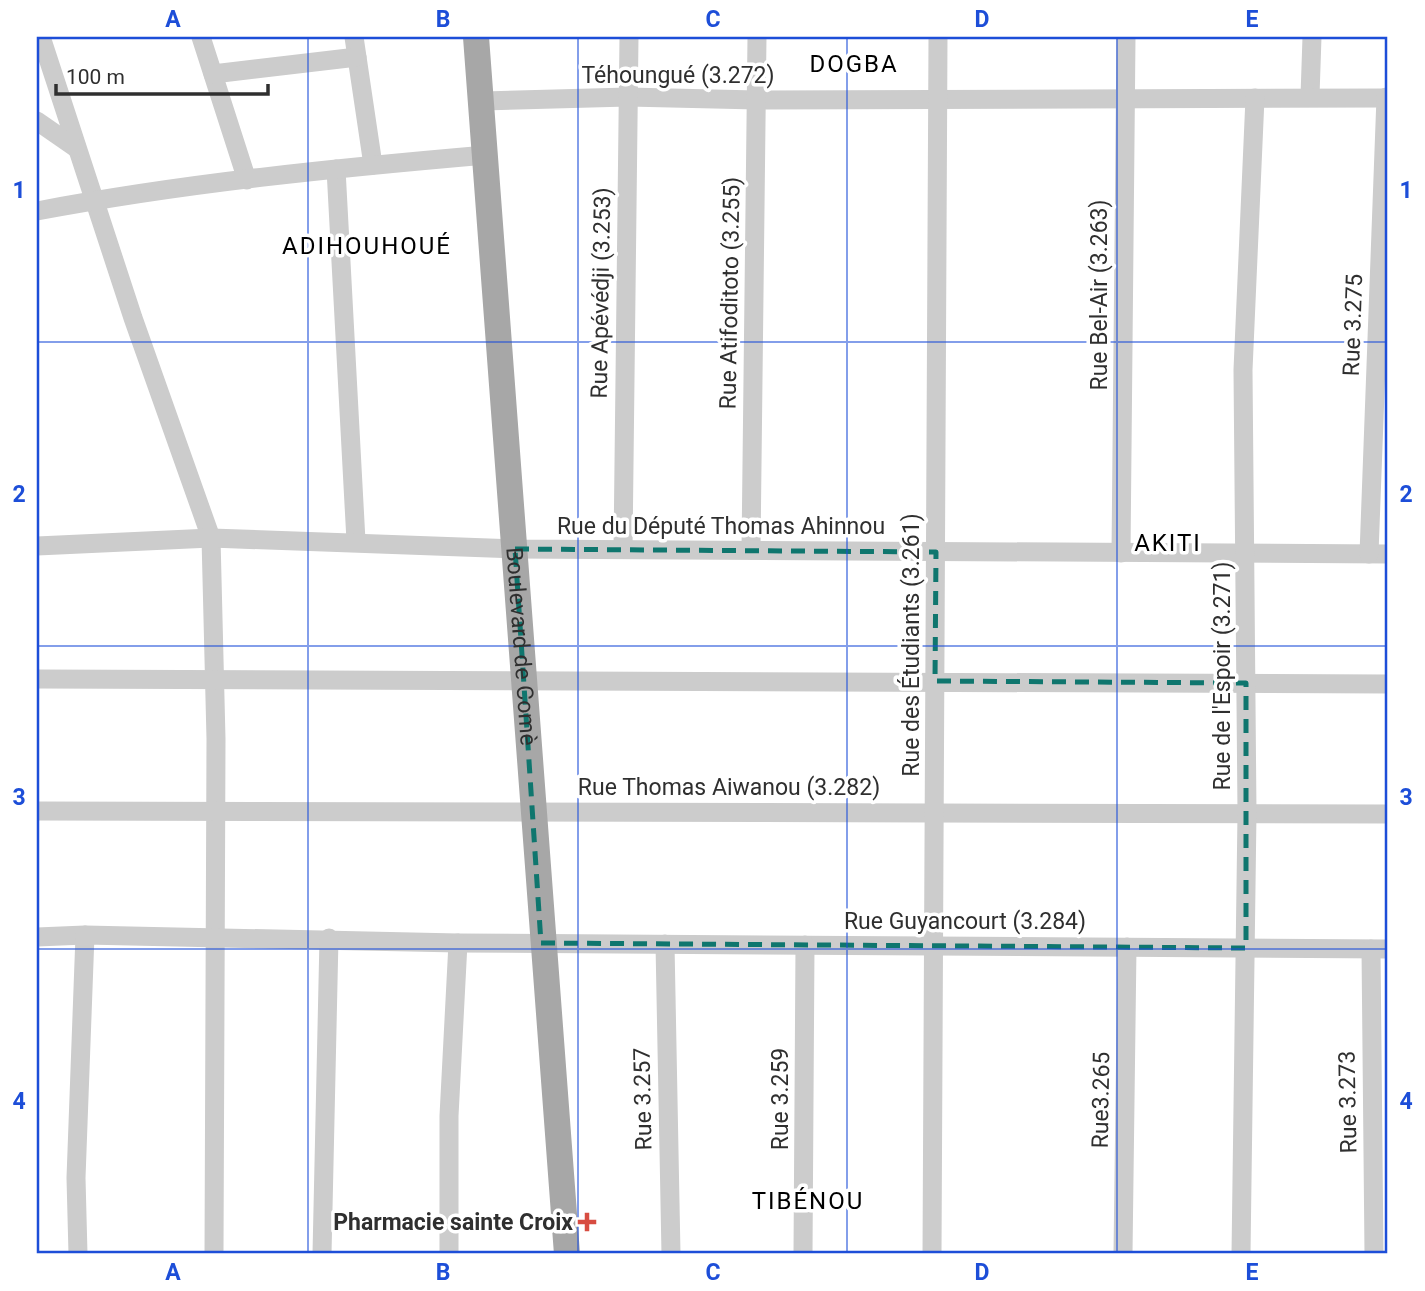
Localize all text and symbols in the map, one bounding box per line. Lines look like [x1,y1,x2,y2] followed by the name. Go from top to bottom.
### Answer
[165,6,181,33] text: A
[436,6,450,33] text: B
[705,6,721,33] text: C
[975,6,989,33] text: D
[1246,6,1259,33] text: E
[809,50,899,78] district label: DOGBA
[56,52,268,96] scale bar
[581,62,775,89] street label: Téhoungué (3.272)
[66,65,125,89] text: 100 m
[12,177,26,204] text: 1
[714,177,746,409] street label: Rue Atifoditoto (3.255)
[1399,177,1413,204] text: 1
[586,187,616,399] street label: Rue Apévédji (3.253)
[1086,200,1113,390] street label: Rue Bel-Air (3.263)
[282,232,452,260] district label: ADIHOUHOUÉ
[1338,273,1368,377] street label: Rue 3.275
[12,481,26,508] text: 2
[1399,481,1413,508] text: 2
[557,513,885,540] street label: Rue du Député Thomas Ahinnou
[897,513,925,777] street label: Rue des Étudiants (3.261)
[1134,529,1202,557] district label: AKITI
[501,546,542,747] street label: Boulevard de Comè
[1209,562,1236,790] street label: Rue de l'Espoir (3.271)
[578,774,880,801] street label: Rue Thomas Aiwanou (3.282)
[12,784,26,811] text: 3
[1399,784,1413,811] text: 3
[844,908,1086,935] street label: Rue Guyancourt (3.284)
[629,1048,657,1150] street label: Rue 3.257
[767,1048,794,1150] street label: Rue 3.259
[1087,1051,1115,1149] street label: Rue3.265
[1334,1051,1362,1153] street label: Rue 3.273
[12,1088,26,1115] text: 4
[1399,1088,1413,1115] text: 4
[752,1187,864,1215] district label: TIBÉNOU
[333,1209,573,1236] place label: Pharmacie sainte Croix
[579,1214,595,1230] marker: Pharmacie sainte Croix
[165,1259,181,1286] text: A
[436,1259,450,1286] text: B
[705,1259,721,1286] text: C
[975,1259,989,1286] text: D
[1246,1259,1259,1286] text: E

